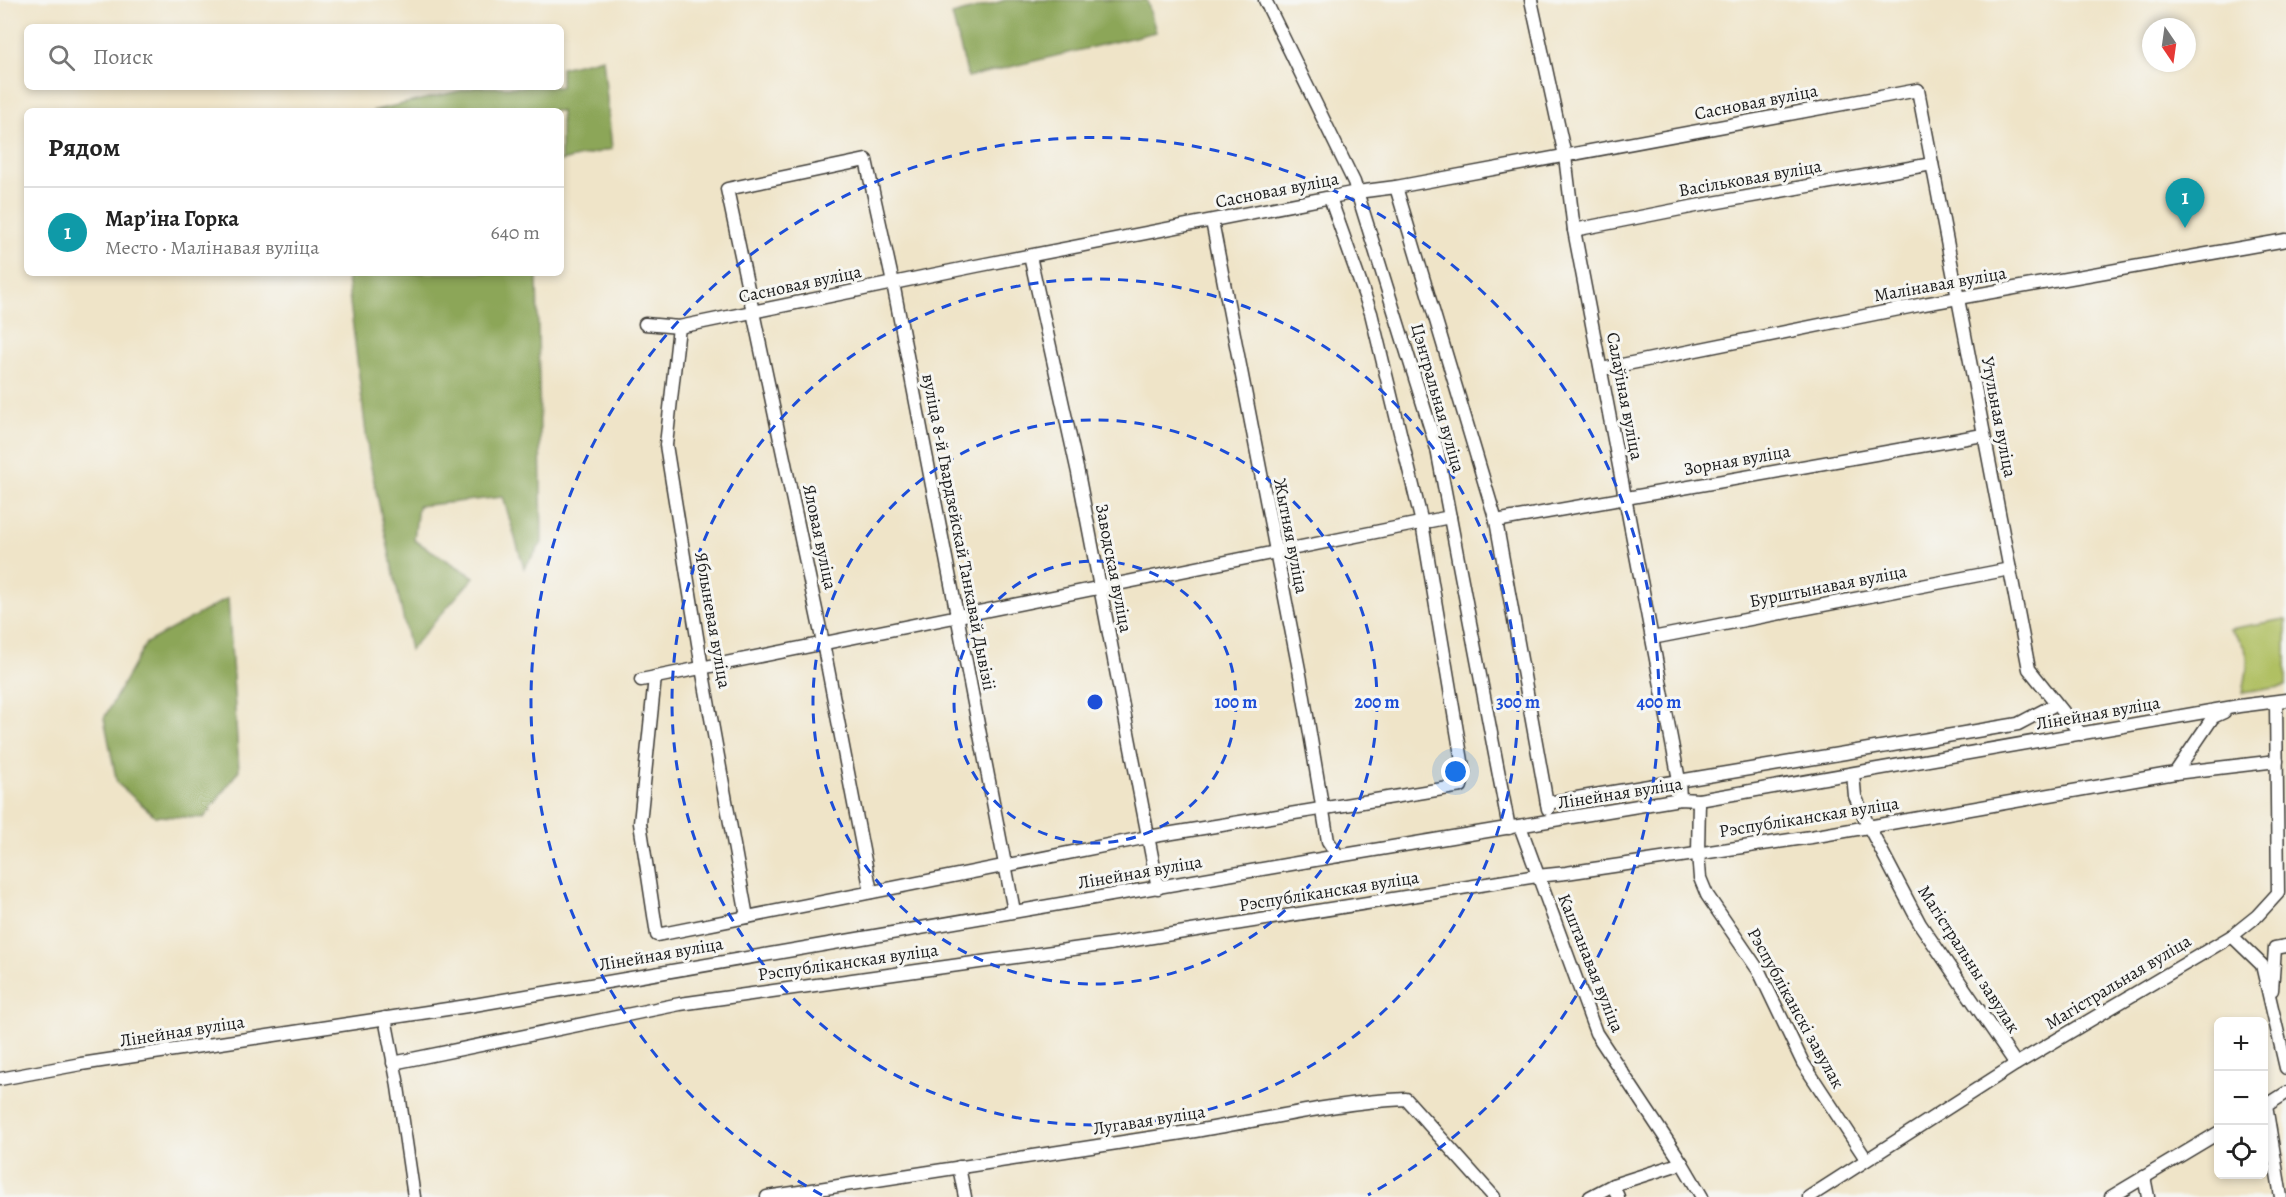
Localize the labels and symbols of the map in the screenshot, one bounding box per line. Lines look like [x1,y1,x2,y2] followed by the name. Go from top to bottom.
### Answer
[2142,18,2196,72] north arrow
[1692,78,1820,126] street label: Сасновая вуліца
[1677,153,1824,202] street label: Васільковая вуліца
[1213,166,1341,214] street label: Сасновая вуліца
[2166,178,2204,228] pin: 1
[736,259,864,309] street label: Сасновая вуліца
[1872,260,2009,307] street label: Малінавая вуліца
[1405,321,1471,476] street label: Цэнтральная вуліца
[1601,330,1649,463] street label: Салаўіная вуліца
[1976,355,2023,480] street label: Утульная вуліца
[916,372,1002,692] street label: вуліца 8-й Гвардзейскай Танкавай Дывізіі
[1682,439,1793,481] street label: Зорная вуліца
[1268,476,1314,596] street label: Жытняя вуліца
[797,482,843,593] street label: Яловая вуліца
[1090,502,1138,635] street label: Заводская вуліца
[689,550,737,691] street label: Яблыневая вуліца
[1747,559,1909,613] street label: Бурштынавая вуліца
[1215,690,1257,714] text: 100 m
[1354,690,1400,714] text: 200 m
[1496,690,1540,714] text: 300 m
[1637,690,1681,714] text: 400 m
[2034,690,2163,736] street label: Лінейная вуліца
[1085,692,1105,712] centre of rings
[1441,757,1470,786] your location
[1556,771,1685,815] street label: Лінейная вуліца
[1717,791,1901,843] street label: Рэспубліканская вуліца
[1076,849,1205,895] street label: Лінейная вуліца
[1237,865,1421,917] street label: Рэспубліканская вуліца
[1912,880,2026,1038] street label: Магістральны завулак
[1552,890,1630,1037] street label: Каштанавая вуліца
[1742,923,1850,1093] street label: Рэспубліканскі завулак
[2041,929,2196,1035] street label: Магістральная вуліца
[597,931,726,977] street label: Лінейная вуліца
[756,937,940,987] street label: Рэспубліканская вуліца
[118,1009,247,1053] street label: Лінейная вуліца
[1091,1099,1208,1141] street label: Лугавая вуліца

